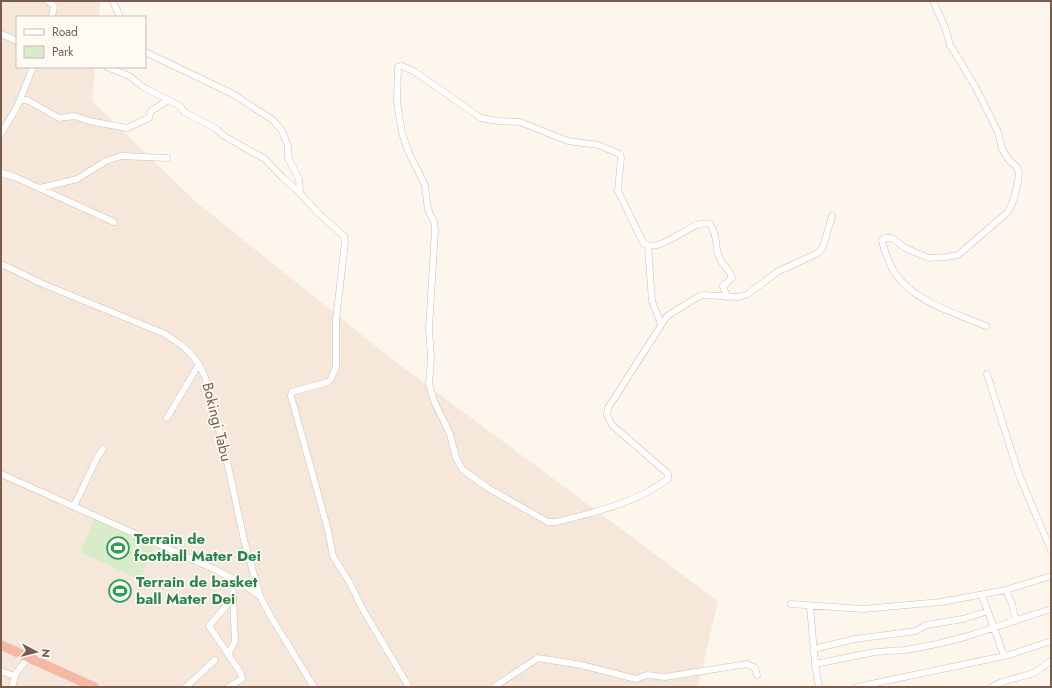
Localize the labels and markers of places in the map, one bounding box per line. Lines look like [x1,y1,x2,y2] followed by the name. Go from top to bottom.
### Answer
[134,528,261,567] place label: Terrain de football Mater Dei
[105,535,131,561] sports icon: Terrain de football Mater Dei
[136,571,258,610] place label: Terrain de basket ball Mater Dei
[107,578,133,604] sports icon: Terrain de basket ball Mater Dei

